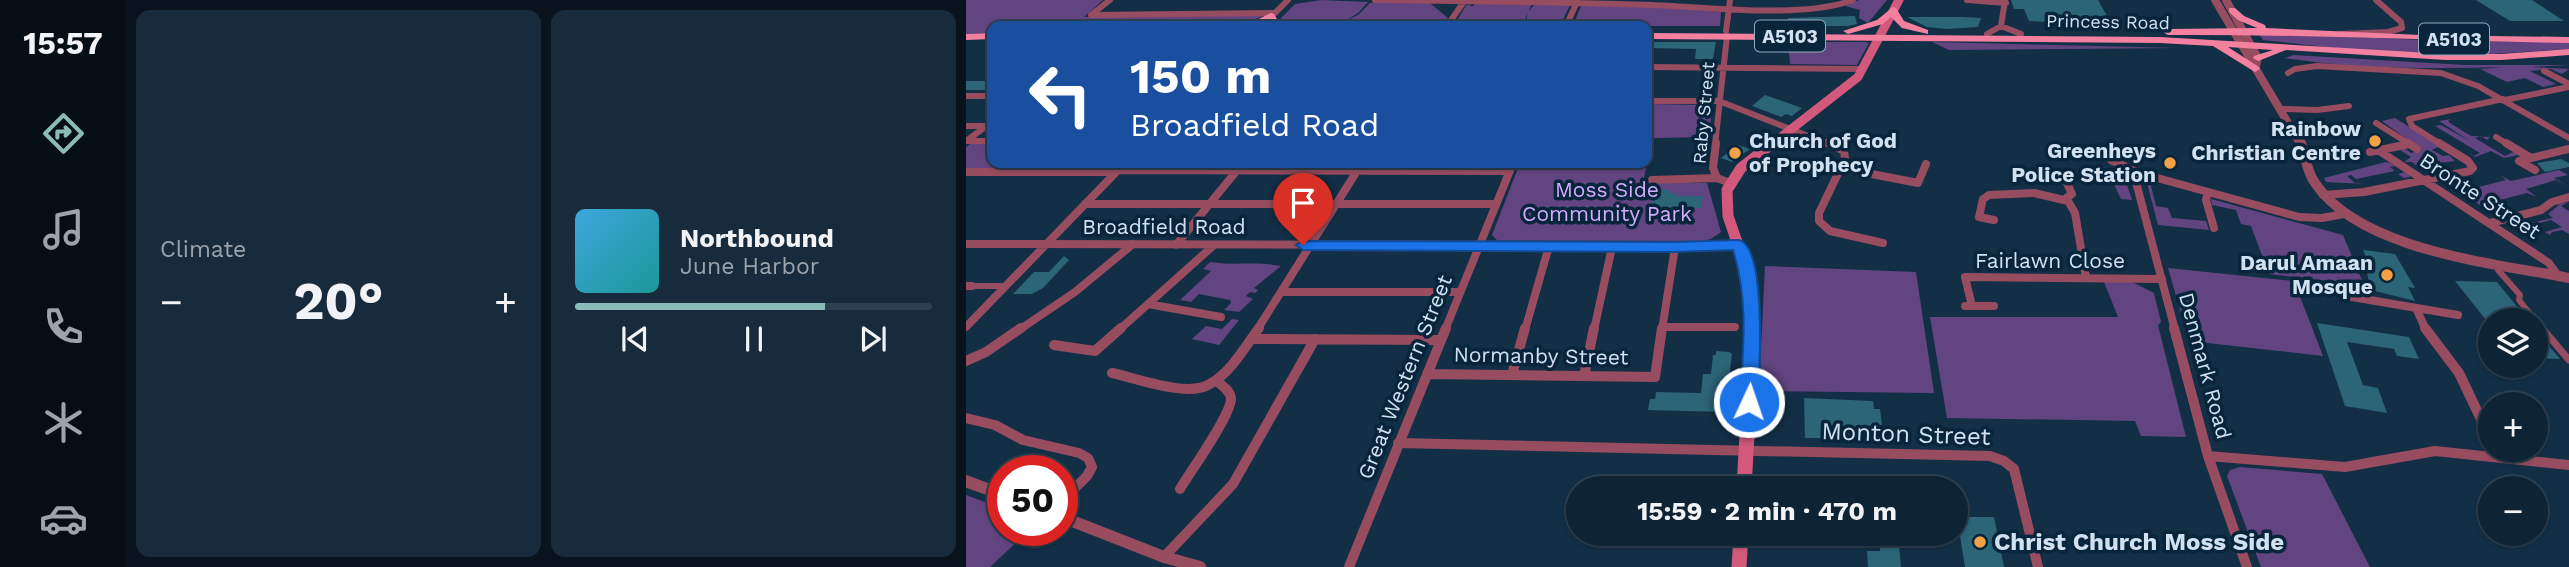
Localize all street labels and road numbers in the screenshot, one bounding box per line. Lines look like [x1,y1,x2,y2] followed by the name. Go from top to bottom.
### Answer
[2046,10,2170,33] street label: Princess Road
[1755,20,1825,52] road number: A5103
[2419,23,2489,54] road number: A5103
[1689,61,1718,165] street label: Raby Street
[2415,147,2545,244] street label: Bronte Street
[1082,214,1246,239] street label: Broadfield Road
[1975,248,2125,273] street label: Fairlawn Close
[1352,271,1457,483] street label: Great Western Street
[2174,290,2237,442] street label: Denmark Road
[1453,341,1629,370] street label: Normanby Street
[1821,417,1991,451] street label: Monton Street

